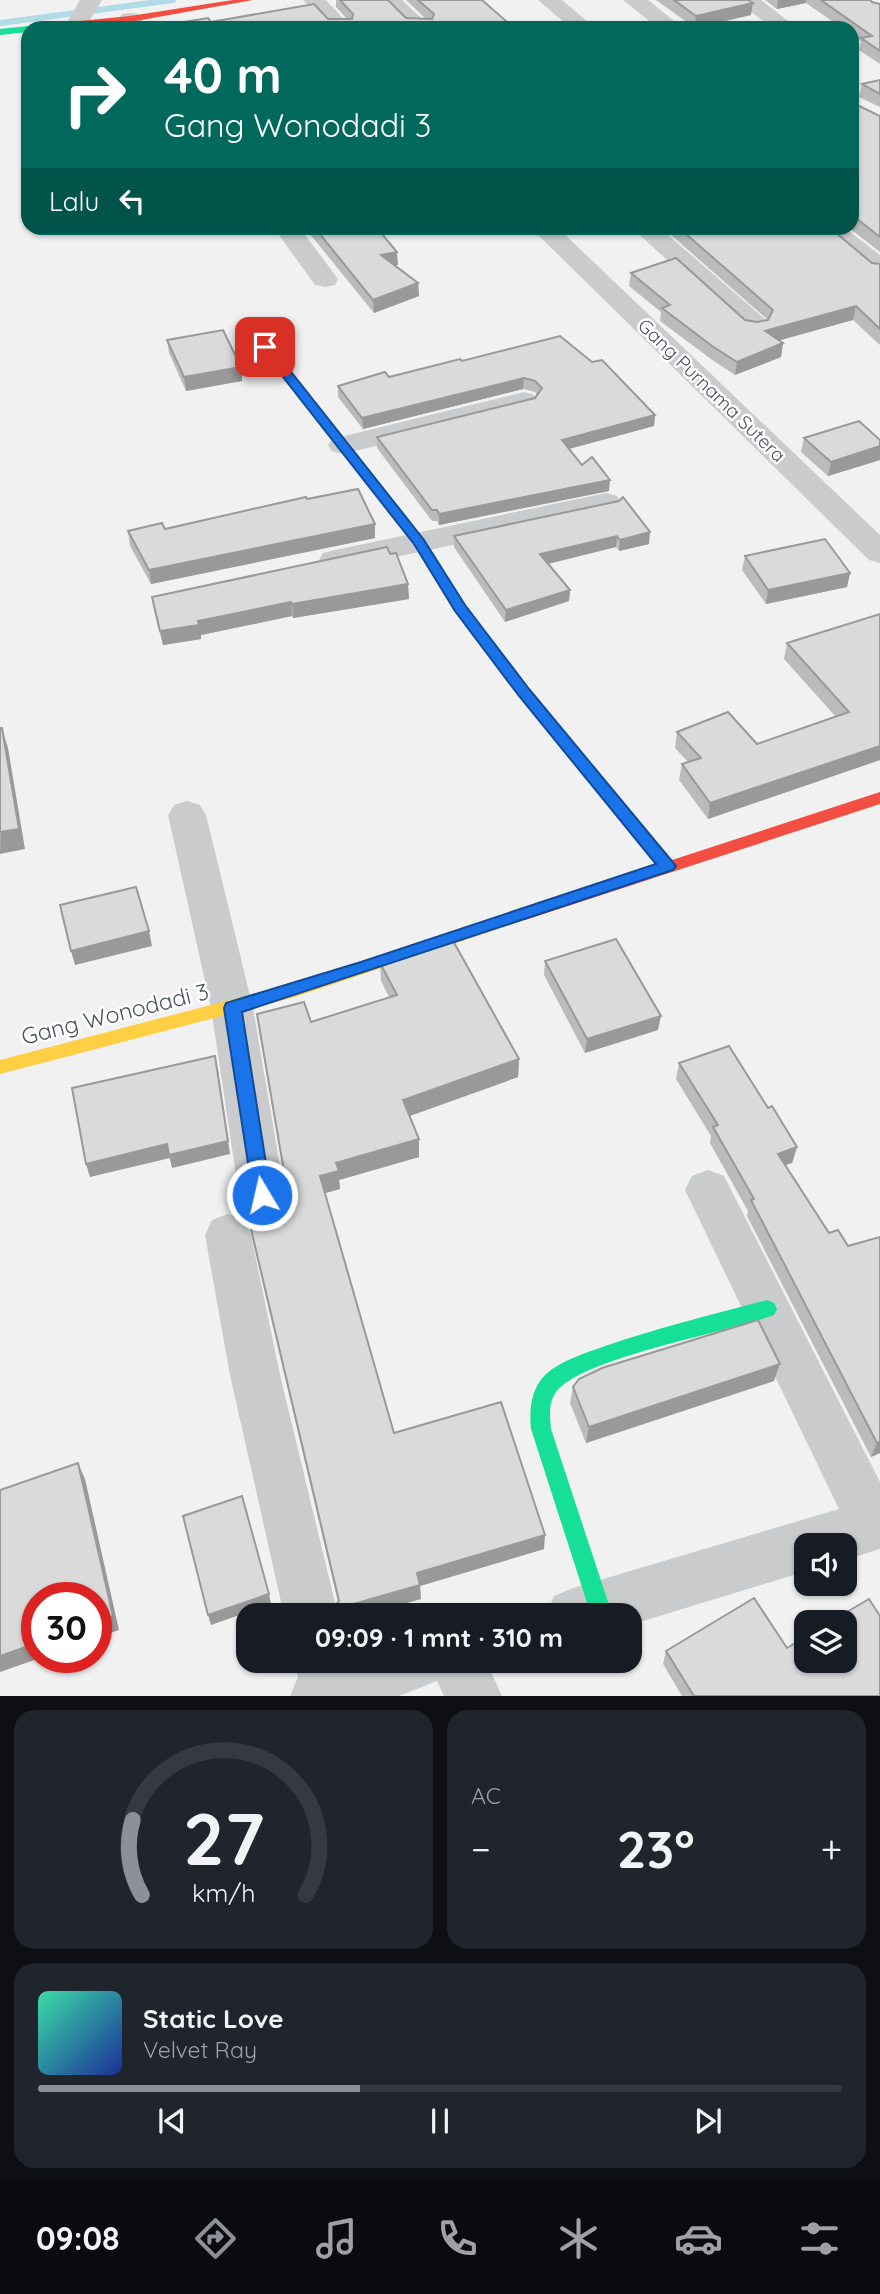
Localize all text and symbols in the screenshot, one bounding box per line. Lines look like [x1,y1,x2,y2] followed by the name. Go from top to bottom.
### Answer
[164,44,282,105] text: 40 m
[49,49,140,140] icon: right
[164,105,431,145] text: Gang Wonodadi 3
[113,182,151,220] icon: left
[49,185,99,218] text: Lalu
[633,313,791,467] street label: Gang Purnama Sutera
[235,317,295,377] pin
[246,328,284,366] icon: arrive
[18,976,212,1051] street label: Gang Wonodadi 3
[225,1158,299,1232] position arrow
[794,1533,857,1673] map controls
[794,1533,857,1596] button: sound
[21,1582,112,1673] speed limit sign: 30
[794,1610,857,1673] button: layers
[315,1621,563,1654] text: 09:09 · 1 mnt · 310 m
[471,1781,501,1810] text: AC
[183,1793,264,1884] text: 27
[617,1816,695,1881] text: 23°
[471,1825,491,1873] text: −
[821,1825,842,1873] text: +
[192,1877,255,1908] text: km/h
[143,2002,284,2035] text: Static Love
[143,2035,257,2064] text: Velvet Ray
[153,2102,191,2140] icon: previous
[421,2102,459,2140] icon: pause
[689,2102,727,2140] icon: next
[191,2214,240,2263] icon: directions
[312,2214,361,2263] icon: music
[433,2214,482,2263] icon: phone
[554,2214,603,2263] icon: climate
[674,2214,723,2263] icon: car
[795,2214,844,2263] icon: filters
[36,2218,120,2258] text: 09:08

